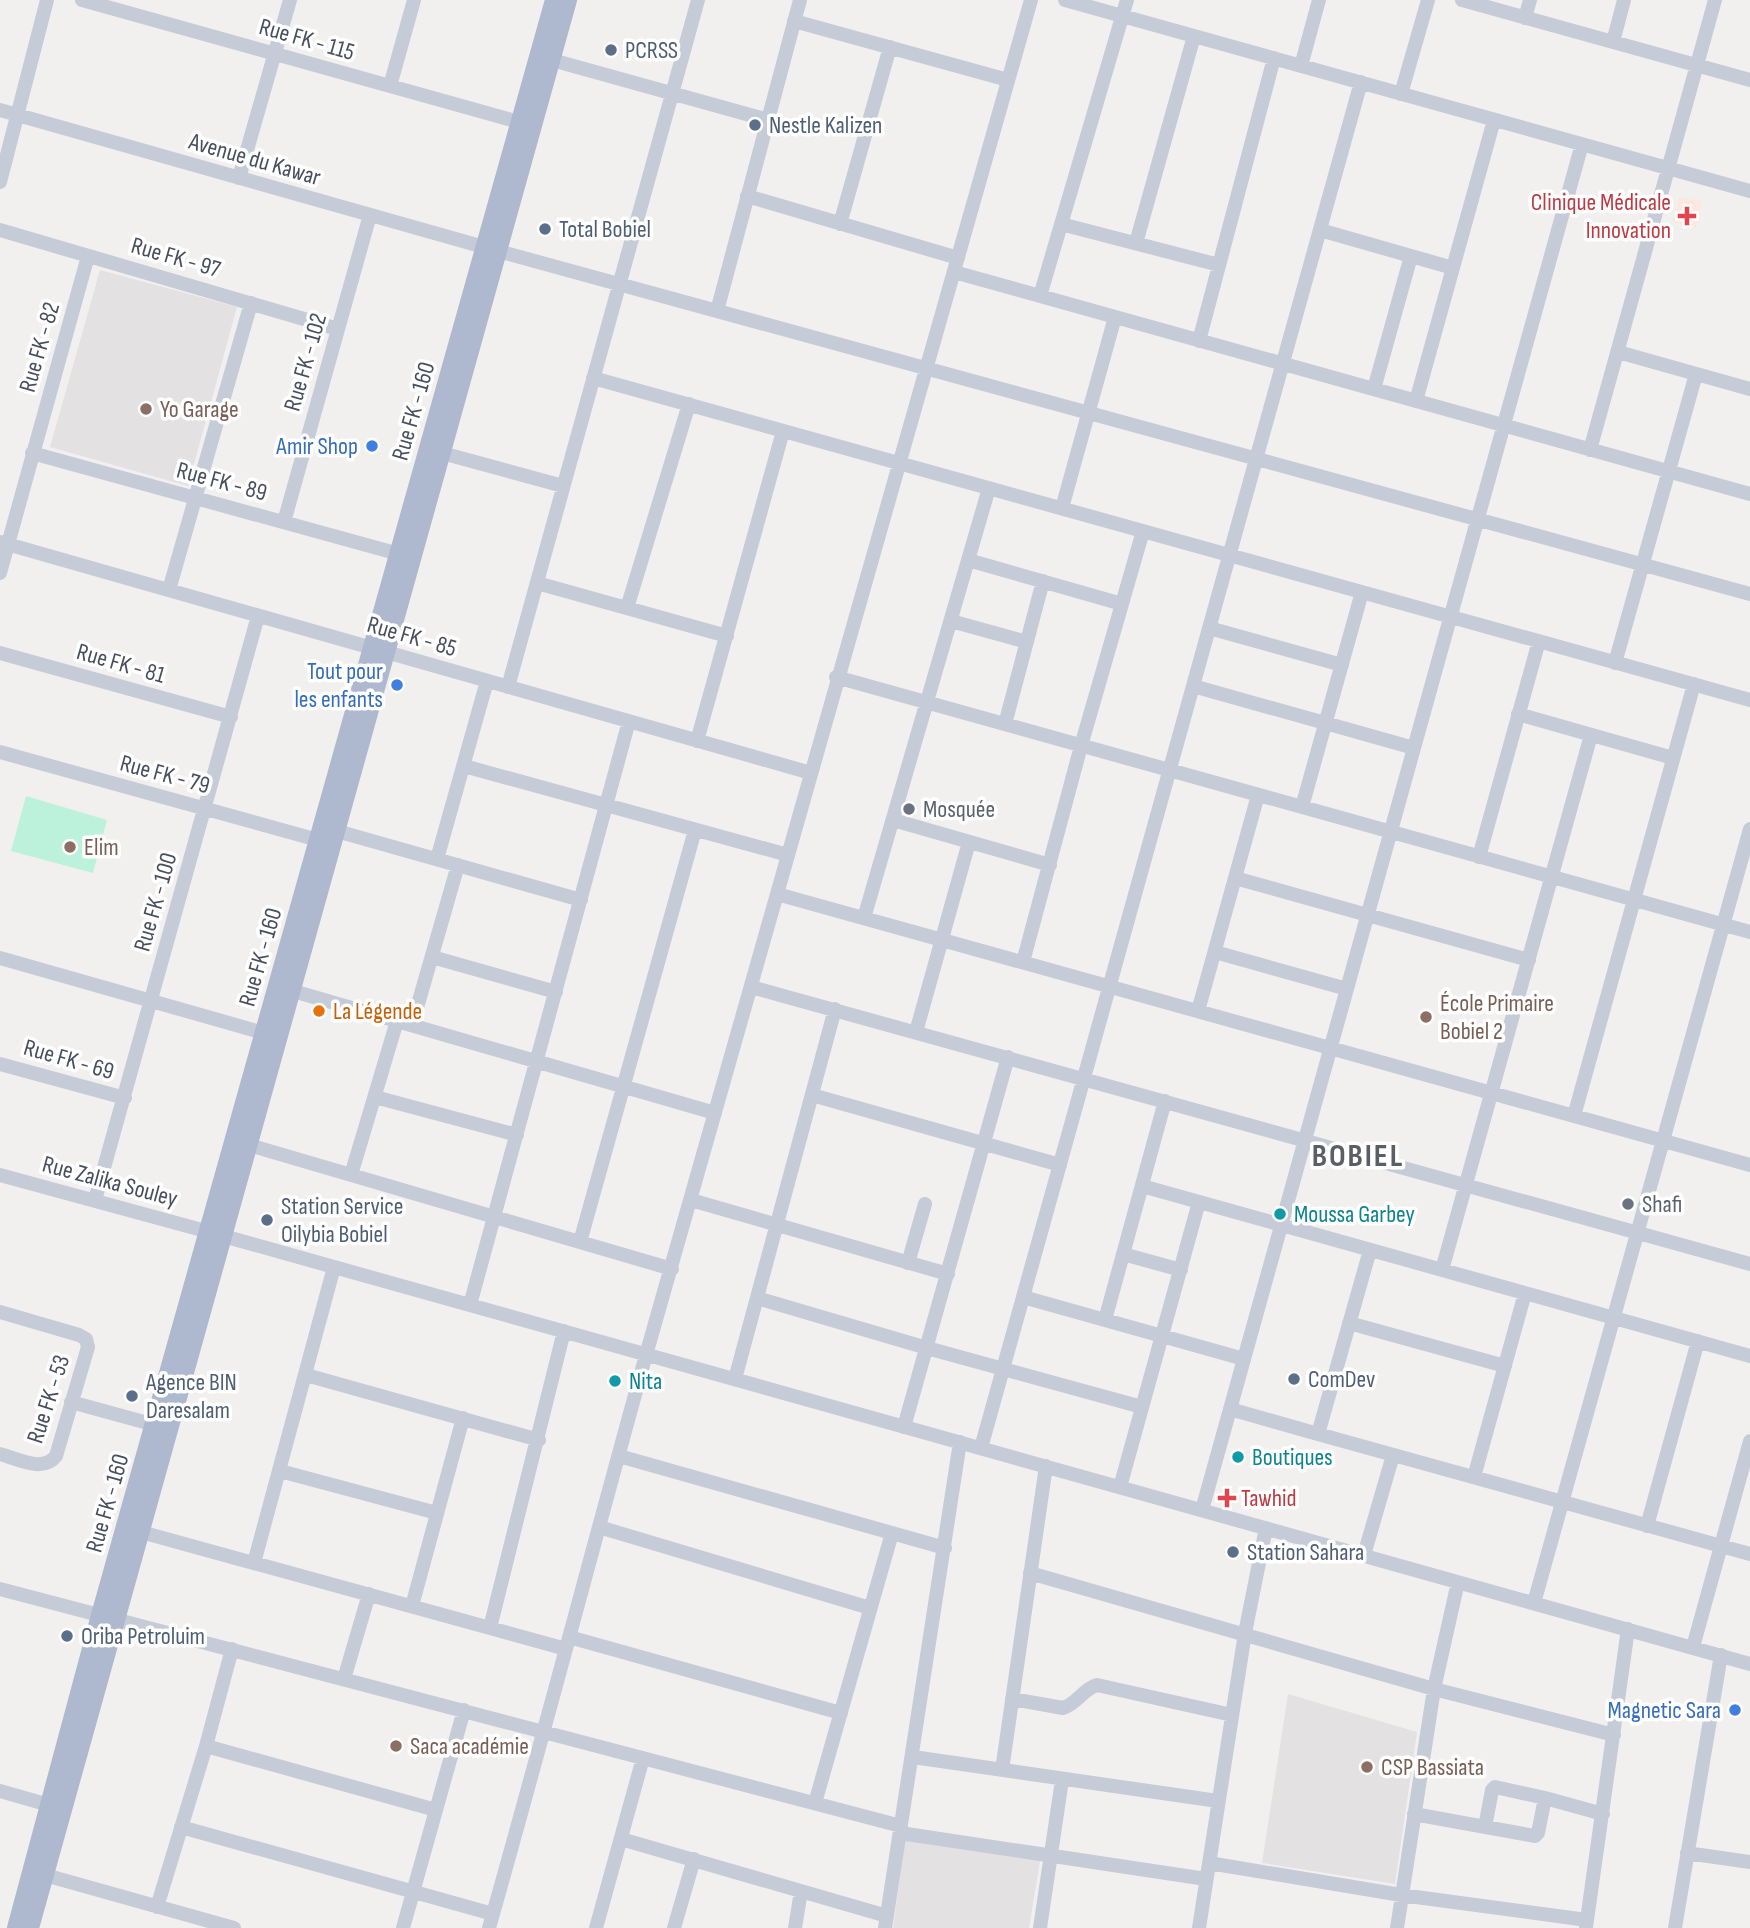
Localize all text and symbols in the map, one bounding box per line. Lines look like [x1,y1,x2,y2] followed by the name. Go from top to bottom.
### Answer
[256,12,358,67] street label: Rue FK - 115
[625,36,678,65] place label: PCRSS
[603,42,619,58] marker: PCRSS
[769,111,882,140] place label: Nestle Kalizen
[747,117,763,133] marker: Nestle Kalizen
[185,127,324,192] street label: Avenue du Kawar
[1531,188,1671,245] place label: Clinique Médicale Innovation
[1677,206,1697,226] marker: Clinique Médicale Innovation
[559,215,651,244] place label: Total Bobiel
[537,221,553,237] marker: Total Bobiel
[128,231,224,284] street label: Rue FK - 97
[13,299,66,395] street label: Rue FK - 82
[278,310,333,414] street label: Rue FK - 102
[386,359,441,464] street label: Rue FK - 160
[160,395,239,424] place label: Yo Garage
[138,401,154,417] marker: Yo Garage
[275,432,358,461] place label: Amir Shop
[364,438,380,454] marker: Amir Shop
[173,455,270,507] street label: Rue FK - 89
[364,610,460,663] street label: Rue FK - 85
[73,637,169,690] street label: Rue FK - 81
[294,657,383,714] place label: Tout pour les enfants
[389,677,405,693] marker: Tout pour les enfants
[117,749,213,800] street label: Rue FK - 79
[923,795,995,824] place label: Mosquée
[901,801,917,817] marker: Mosquée
[84,833,119,862] place label: Elim
[62,839,78,855] marker: Elim
[128,849,183,955] street label: Rue FK - 100
[233,905,288,1010] street label: Rue FK - 160
[1440,989,1554,1046] place label: École Primaire Bobiel 2
[333,997,422,1026] place label: La Légende
[311,1003,327,1019] marker: La Légende
[1418,1009,1434,1025] marker: École Primaire Bobiel 2
[20,1033,117,1086] street label: Rue FK - 69
[1312,1137,1404,1176] district label: BOBIEL
[39,1150,181,1213] street label: Rue Zalika Souley
[1642,1190,1682,1219] place label: Shafi
[281,1192,403,1249] place label: Station Service Oilybia Bobiel
[1620,1196,1636,1212] marker: Shafi
[1294,1200,1415,1229] place label: Moussa Garbey
[1272,1206,1288,1222] marker: Moussa Garbey
[259,1212,275,1228] marker: Station Service Oilybia Bobiel
[21,1351,76,1447] street label: Rue FK - 53
[1308,1365,1375,1394] place label: ComDev
[629,1367,662,1396] place label: Nita
[145,1368,237,1425] place label: Agence BIN Daresalam
[1286,1371,1302,1387] marker: ComDev
[607,1373,623,1389] marker: Nita
[124,1388,140,1404] marker: Agence BIN Daresalam
[1252,1443,1333,1472] place label: Boutiques
[1230,1449,1246,1465] marker: Boutiques
[80,1451,135,1556] street label: Rue FK - 160
[1241,1484,1297,1513] place label: Tawhid
[1219,1490,1235,1506] marker: Tawhid
[1247,1538,1364,1567] place label: Station Sahara
[1225,1544,1241,1560] marker: Station Sahara
[81,1622,205,1651] place label: Oriba Petroluim
[59,1628,75,1644] marker: Oriba Petroluim
[1608,1696,1721,1725] place label: Magnetic Sara
[1727,1702,1743,1718] marker: Magnetic Sara
[410,1732,529,1761] place label: Saca académie
[388,1738,404,1754] marker: Saca académie
[1381,1753,1484,1782] place label: CSP Bassiata
[1359,1759,1375,1775] marker: CSP Bassiata

